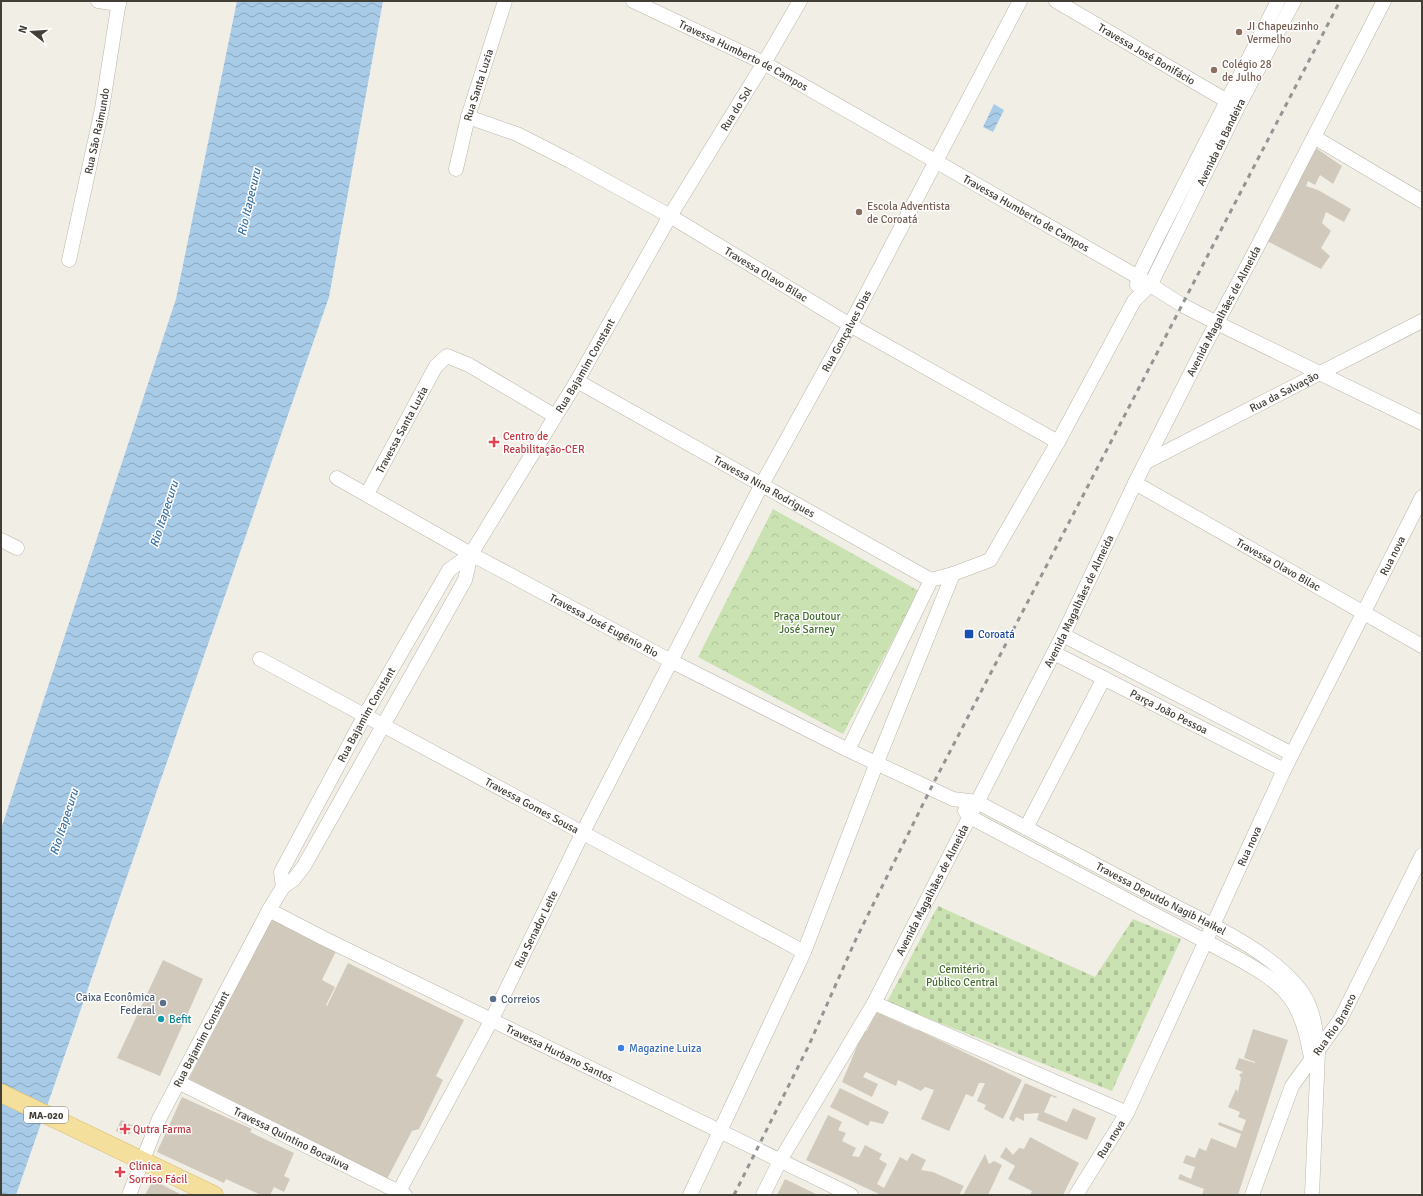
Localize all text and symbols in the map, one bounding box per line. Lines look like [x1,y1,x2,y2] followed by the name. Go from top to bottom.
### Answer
[12,12,52,52] north arrow
[676,18,810,94] street label: Travessa Humberto de Campos
[1247,20,1319,46] place label: JI Chapeuzinho Vermelho
[1095,21,1198,88] street label: Travessa José Bonifácio
[16,24,30,35] text: N
[1234,27,1244,37] marker: JI Chapeuzinho Vermelho
[461,47,496,122] street label: Rua Santa Luzia
[1222,58,1272,84] place label: Colégio 28 de Julho
[1209,65,1219,75] marker: Colégio 28 de Julho
[718,84,755,133] street label: Rua do Sol
[82,87,112,175] street label: Rua São Raimundo
[1194,96,1249,188] street label: Avenida da Bandeira
[234,166,265,237] water label: Rio Itapecuru
[961,172,1091,255] street label: Travessa Humberto de Campos
[867,200,951,226] place label: Escola Adventista de Coroatá
[854,207,864,217] marker: Escola Adventista de Coroatá
[1184,244,1264,379] street label: Avenida Magalhães de Almeida
[722,245,810,305] street label: Travessa Olavo Bilac
[819,288,874,374] street label: Rua Gonçalves Dias
[553,316,618,415] street label: Rua Bajamim Constant
[1247,369,1321,415] street label: Rua da Salvação
[373,384,431,476] street label: Travessa Santa Luzia
[503,430,585,456] place label: Centro de Reabilitação-CER
[488,436,500,448] marker: Centro de Reabilitação-CER
[711,453,817,521] street label: Travessa Nina Rodrigues
[147,478,183,549] water label: Rio Itapecuru
[1042,532,1117,670] street label: Avenida Magalhães de Almeida
[1377,534,1408,578] street label: Rua nova
[1234,536,1323,594] street label: Travessa Olavo Bilac
[547,591,661,660] street label: Travessa José Eugênio Rio
[773,610,841,636] park label: Praça Doutour José Sarney
[963,628,975,640] marker: Coroatá
[978,628,1015,641] place label: Coroatá
[335,665,398,765] street label: Rua Bajamim Constant
[1128,687,1210,737] street label: Parça João Pessoa
[483,775,581,837] street label: Travessa Gomes Sousa
[47,786,83,857] water label: Rio Itapecuru
[894,822,972,958] street label: Avenida Magalhães de Almeida
[1235,824,1265,868] street label: Rua nova
[1094,860,1228,938] street label: Travessa Deputdo Nagib Haikel
[512,888,561,970] street label: Rua Senador Leite
[926,963,998,989] park label: Cemitério Público Central
[171,989,232,1090] street label: Rua Bajamim Constant
[76,991,155,1017] place label: Caixa Econômica Federal
[1310,991,1359,1058] street label: Rua Rio Branco
[501,993,540,1006] place label: Correios
[488,994,498,1004] marker: Correios
[158,998,168,1008] marker: Caixa Econômica Federal
[169,1013,191,1026] place label: Befit
[156,1014,166,1024] marker: Befit
[504,1022,615,1085] street label: Travessa Hurbano Santos
[629,1042,702,1055] place label: Magazine Luiza
[616,1043,626,1053] marker: Magazine Luiza
[231,1105,352,1174] street label: Travessa Quintino Bocaiuva
[24,1107,68,1123] road number: MA-020
[1095,1117,1128,1161] street label: Rua nova
[133,1123,192,1136] place label: Qutra Farma
[120,1124,130,1134] marker: Qutra Farma
[129,1160,187,1186] place label: Clínica Sorriso Fácil
[114,1166,126,1178] marker: Clínica Sorriso Fácil

